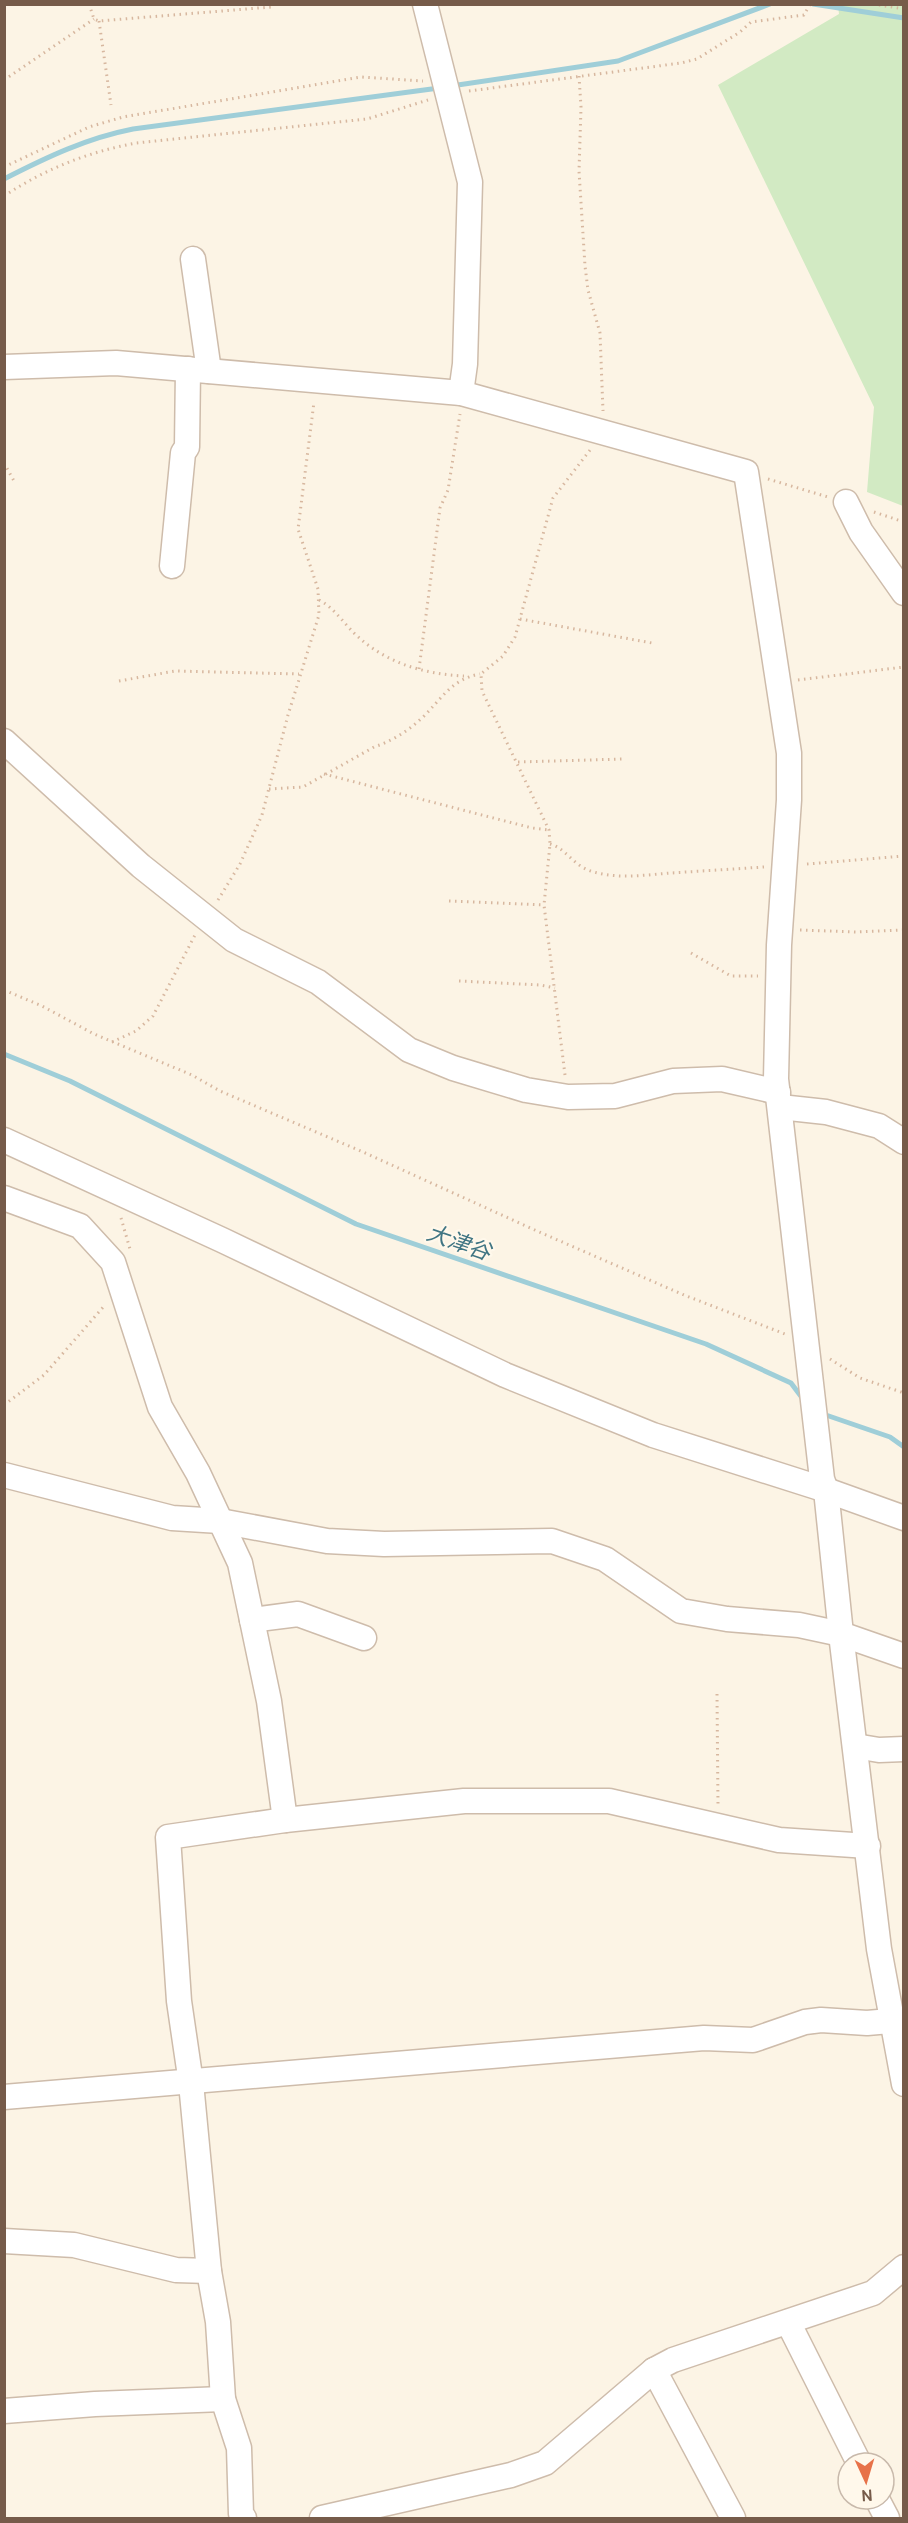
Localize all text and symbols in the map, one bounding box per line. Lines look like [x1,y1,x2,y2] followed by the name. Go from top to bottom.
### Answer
[423,1219,496,1267] water label: 大津谷
[836,2451,896,2511] north arrow
[861,2486,873,2505] text: N

